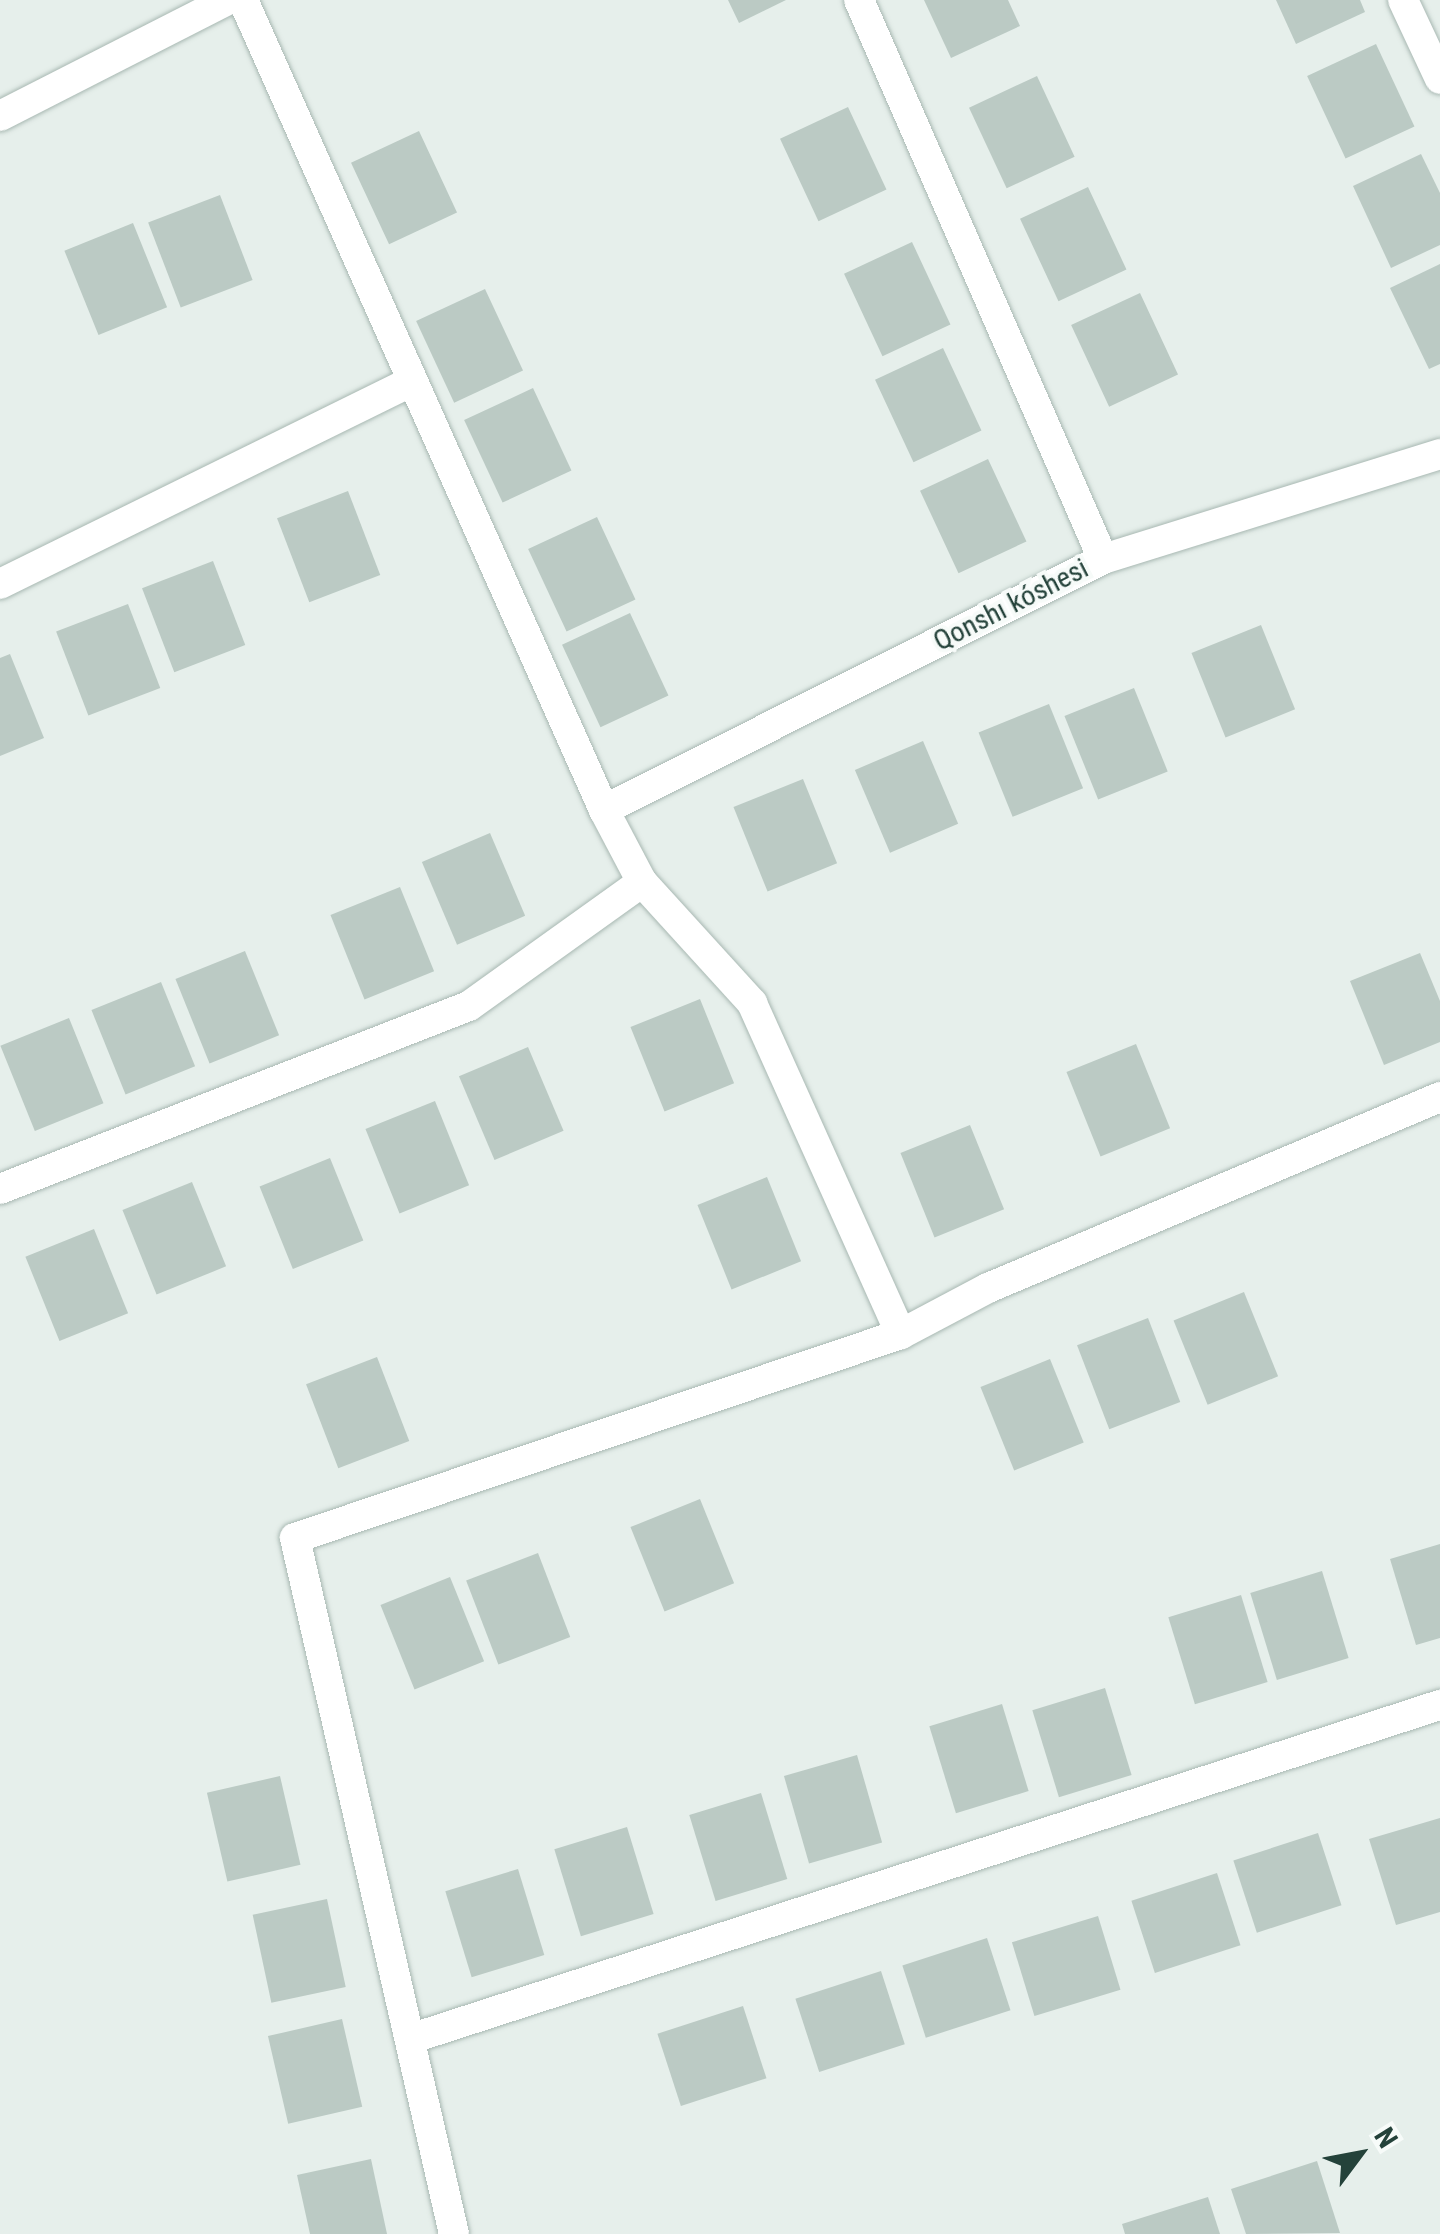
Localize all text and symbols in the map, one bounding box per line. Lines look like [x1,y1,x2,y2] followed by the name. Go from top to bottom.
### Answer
[928,552,1094,658] street label: Qonshı kóshesi
[1310,2104,1410,2204] north arrow
[1367,2122,1404,2154] text: N

